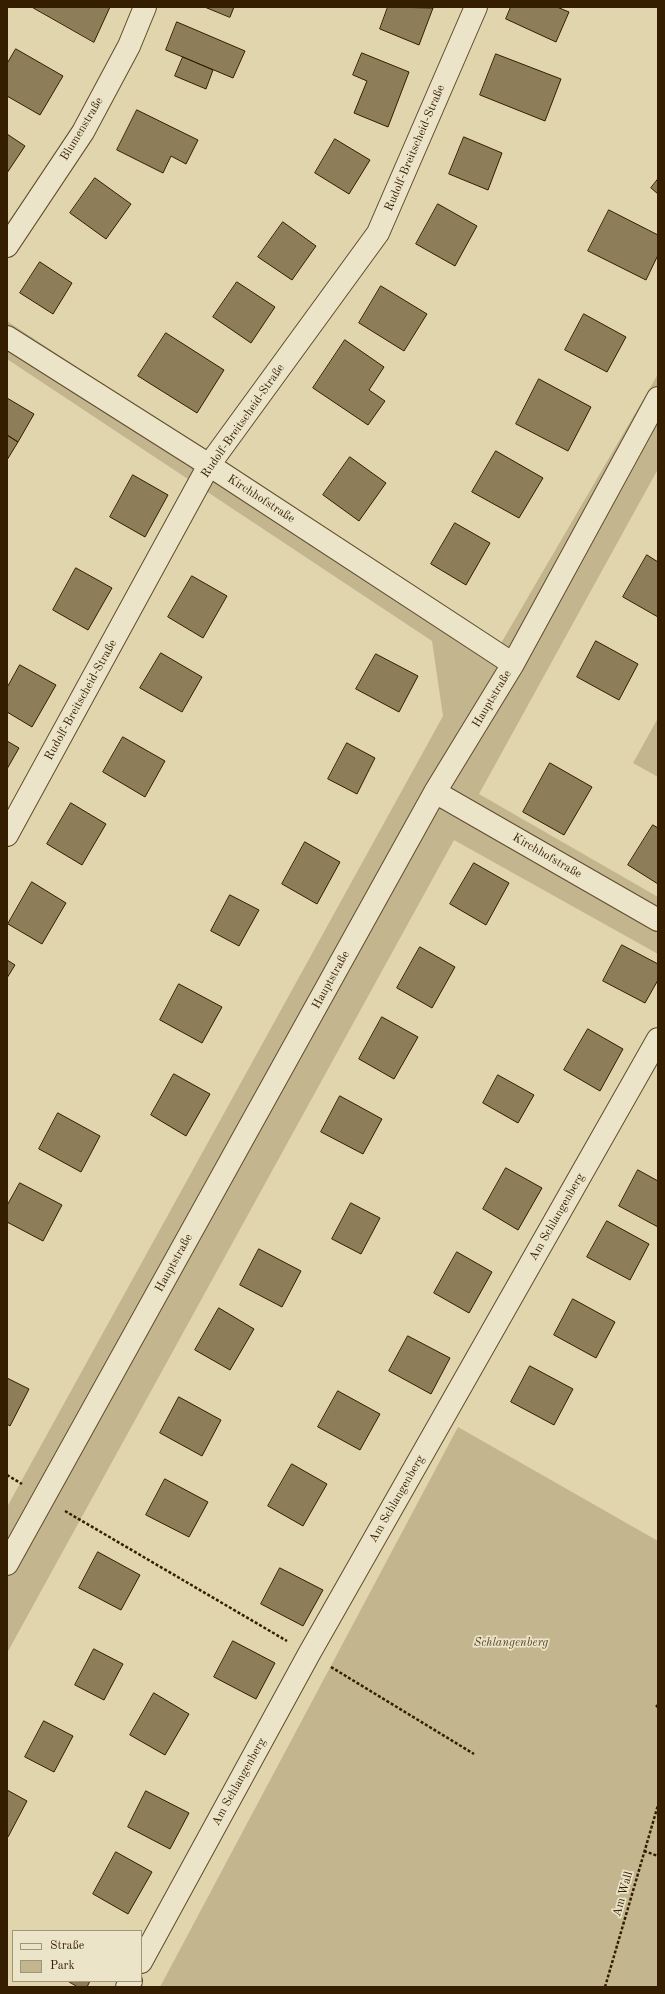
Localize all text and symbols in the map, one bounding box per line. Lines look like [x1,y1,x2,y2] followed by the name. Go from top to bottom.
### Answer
[382,83,448,213] street label: Rudolf-Breitscheid-Straße
[57,95,107,163] street label: Blumenstraße
[198,361,288,481] street label: Rudolf-Breitscheid-Straße
[225,472,297,526] street label: Kirchhofstraße
[42,637,120,763] street label: Rudolf-Breitscheid-Straße
[469,668,515,730] street label: Hauptstraße
[510,830,584,882] street label: Kirchhofstraße
[309,948,353,1012] street label: Hauptstraße
[526,1171,588,1263] street label: Am Schlangenberg
[152,1231,196,1295] street label: Hauptstraße
[366,1453,428,1545] street label: Am Schlangenberg
[474,1636,548,1650] park label: Schlangenberg
[209,1735,269,1829] street label: Am Schlangenberg
[610,1870,636,1918] street label: Am Wall
[12,1930,142,1982] legend
[50,1940,84,1952] text: Straße
[50,1960,75,1972] text: Park

